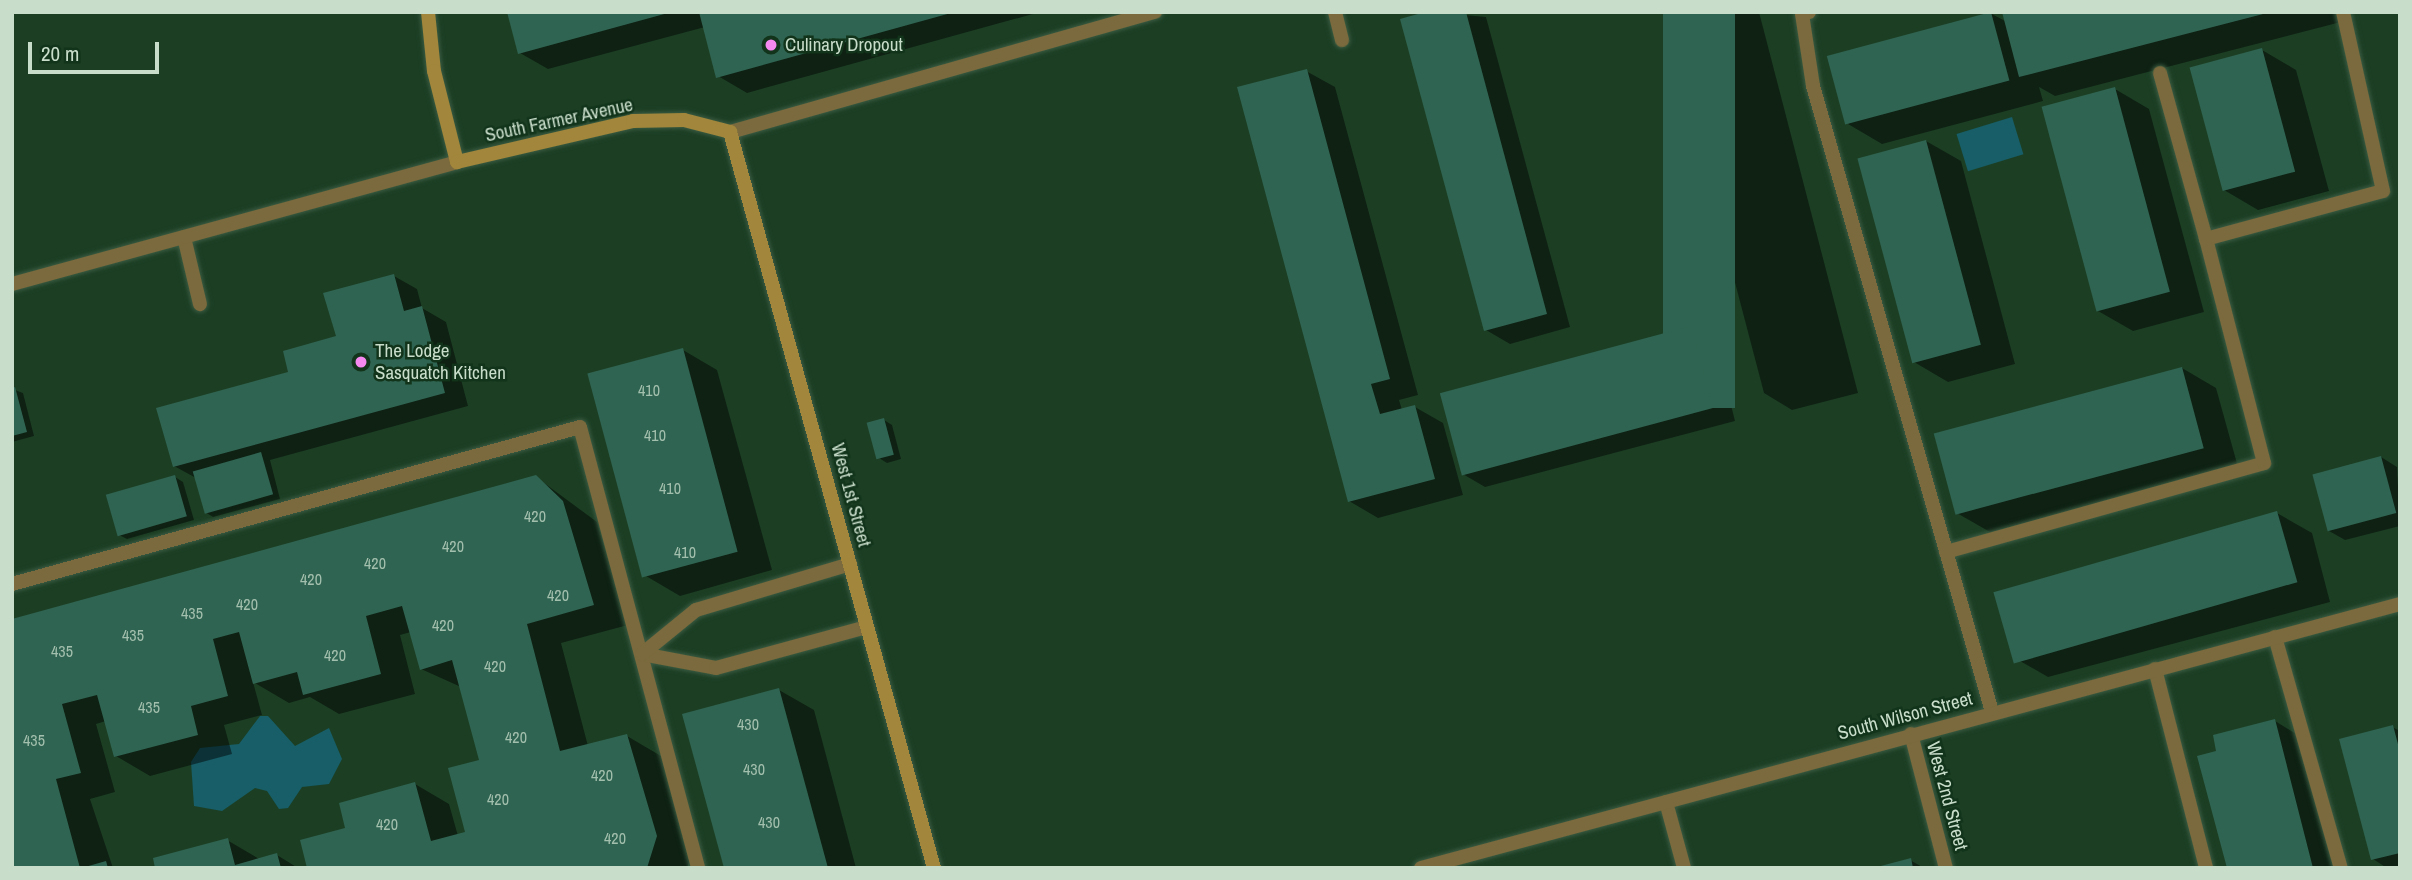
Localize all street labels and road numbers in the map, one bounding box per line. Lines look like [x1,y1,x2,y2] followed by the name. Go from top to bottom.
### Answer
[483,93,635,147] street label: South Farmer Avenue
[826,441,876,549] street label: West 1st Street
[1835,687,1975,745] street label: South Wilson Street
[1922,739,1972,853] street label: West 2nd Street

